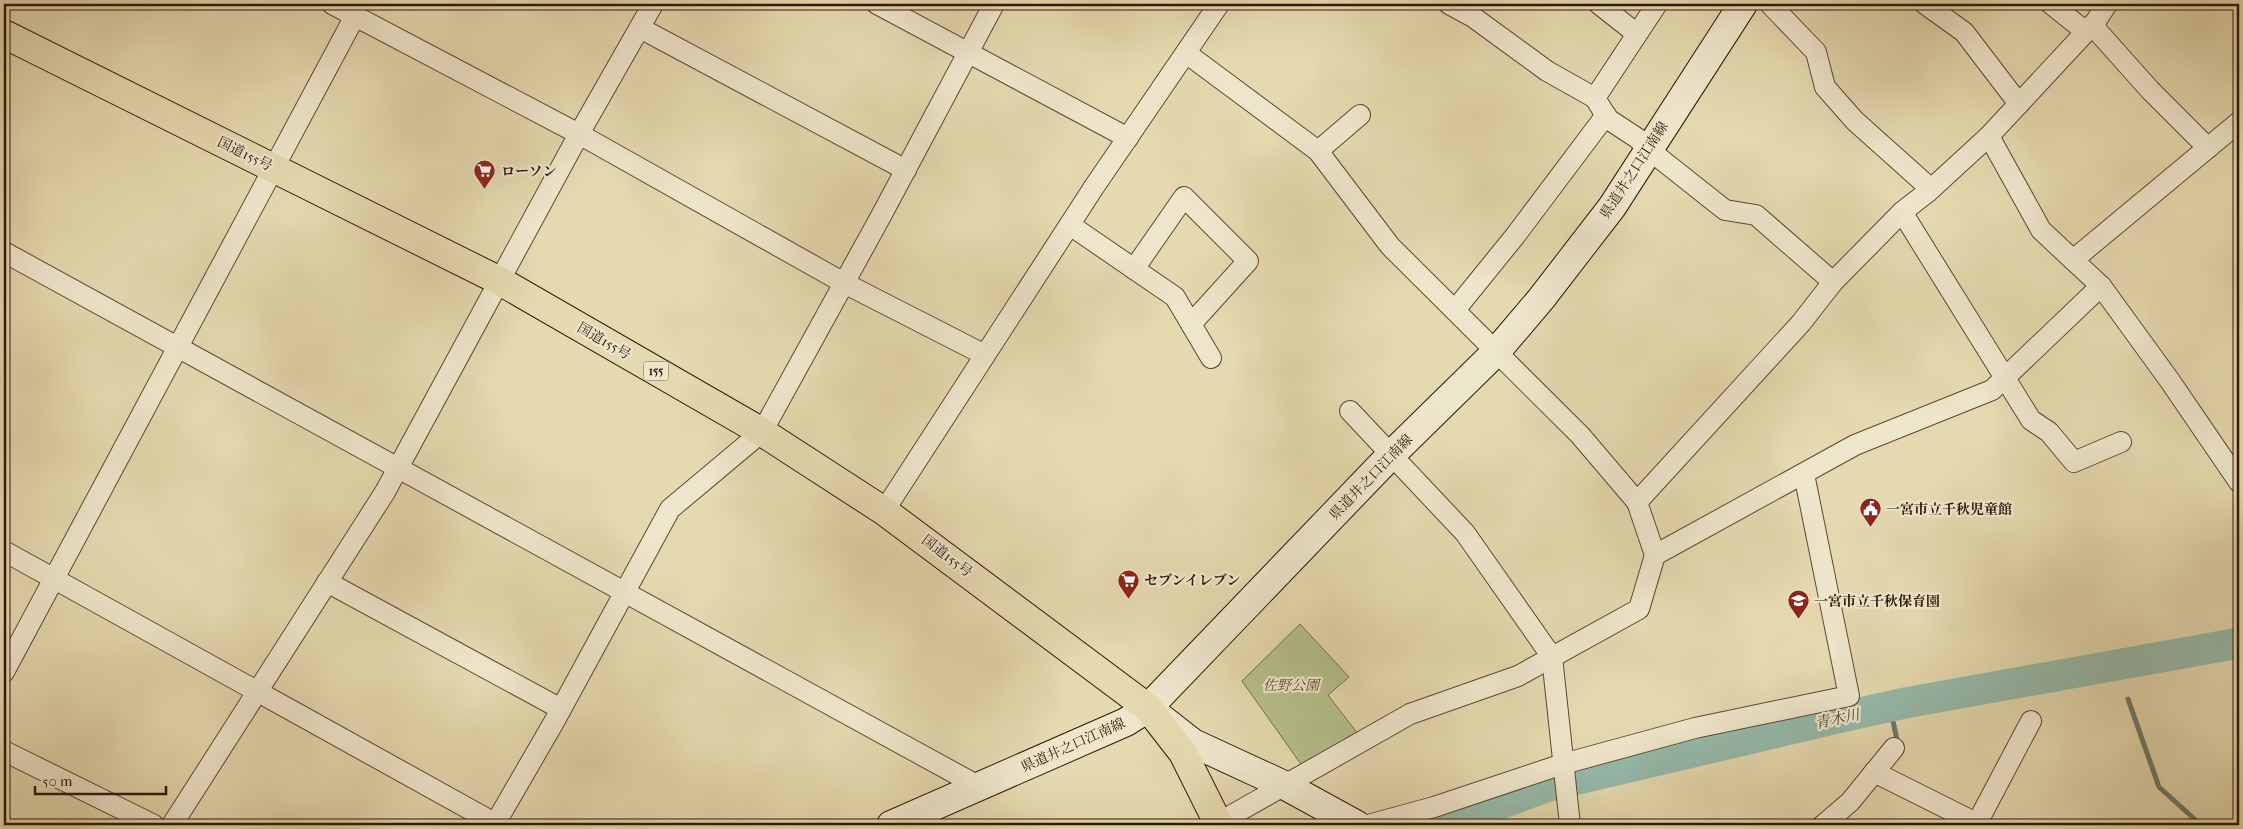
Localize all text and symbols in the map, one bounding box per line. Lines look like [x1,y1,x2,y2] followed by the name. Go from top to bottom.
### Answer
[1596,118,1672,222] street label: 県道井之口江南線
[215,133,275,175] street label: 国道155号
[473,159,497,190] supermarket icon: ローソン
[501,163,556,180] place label: ローソン
[574,319,634,363] street label: 国道155号
[644,362,668,381] road number: 155
[1326,431,1416,523] street label: 県道井之口江南線
[1858,497,1882,528] public building icon: 一宮市立千秋児童館
[1886,501,2012,518] place label: 一宮市立千秋児童館
[918,531,976,581] street label: 国道155号
[1116,568,1140,599] supermarket icon: セブンイレブン
[1144,572,1240,589] place label: セブンイレブン
[1786,589,1810,620] school or university icon: 一宮市立千秋保育園
[1814,593,1940,610] place label: 一宮市立千秋保育園
[1263,677,1321,694] park label: 佐野公園
[1813,705,1863,732] water label: 青木川
[1018,714,1128,776] street label: 県道井之口江南線
[35,764,166,796] scale bar
[42,772,73,790] text: 50 m

